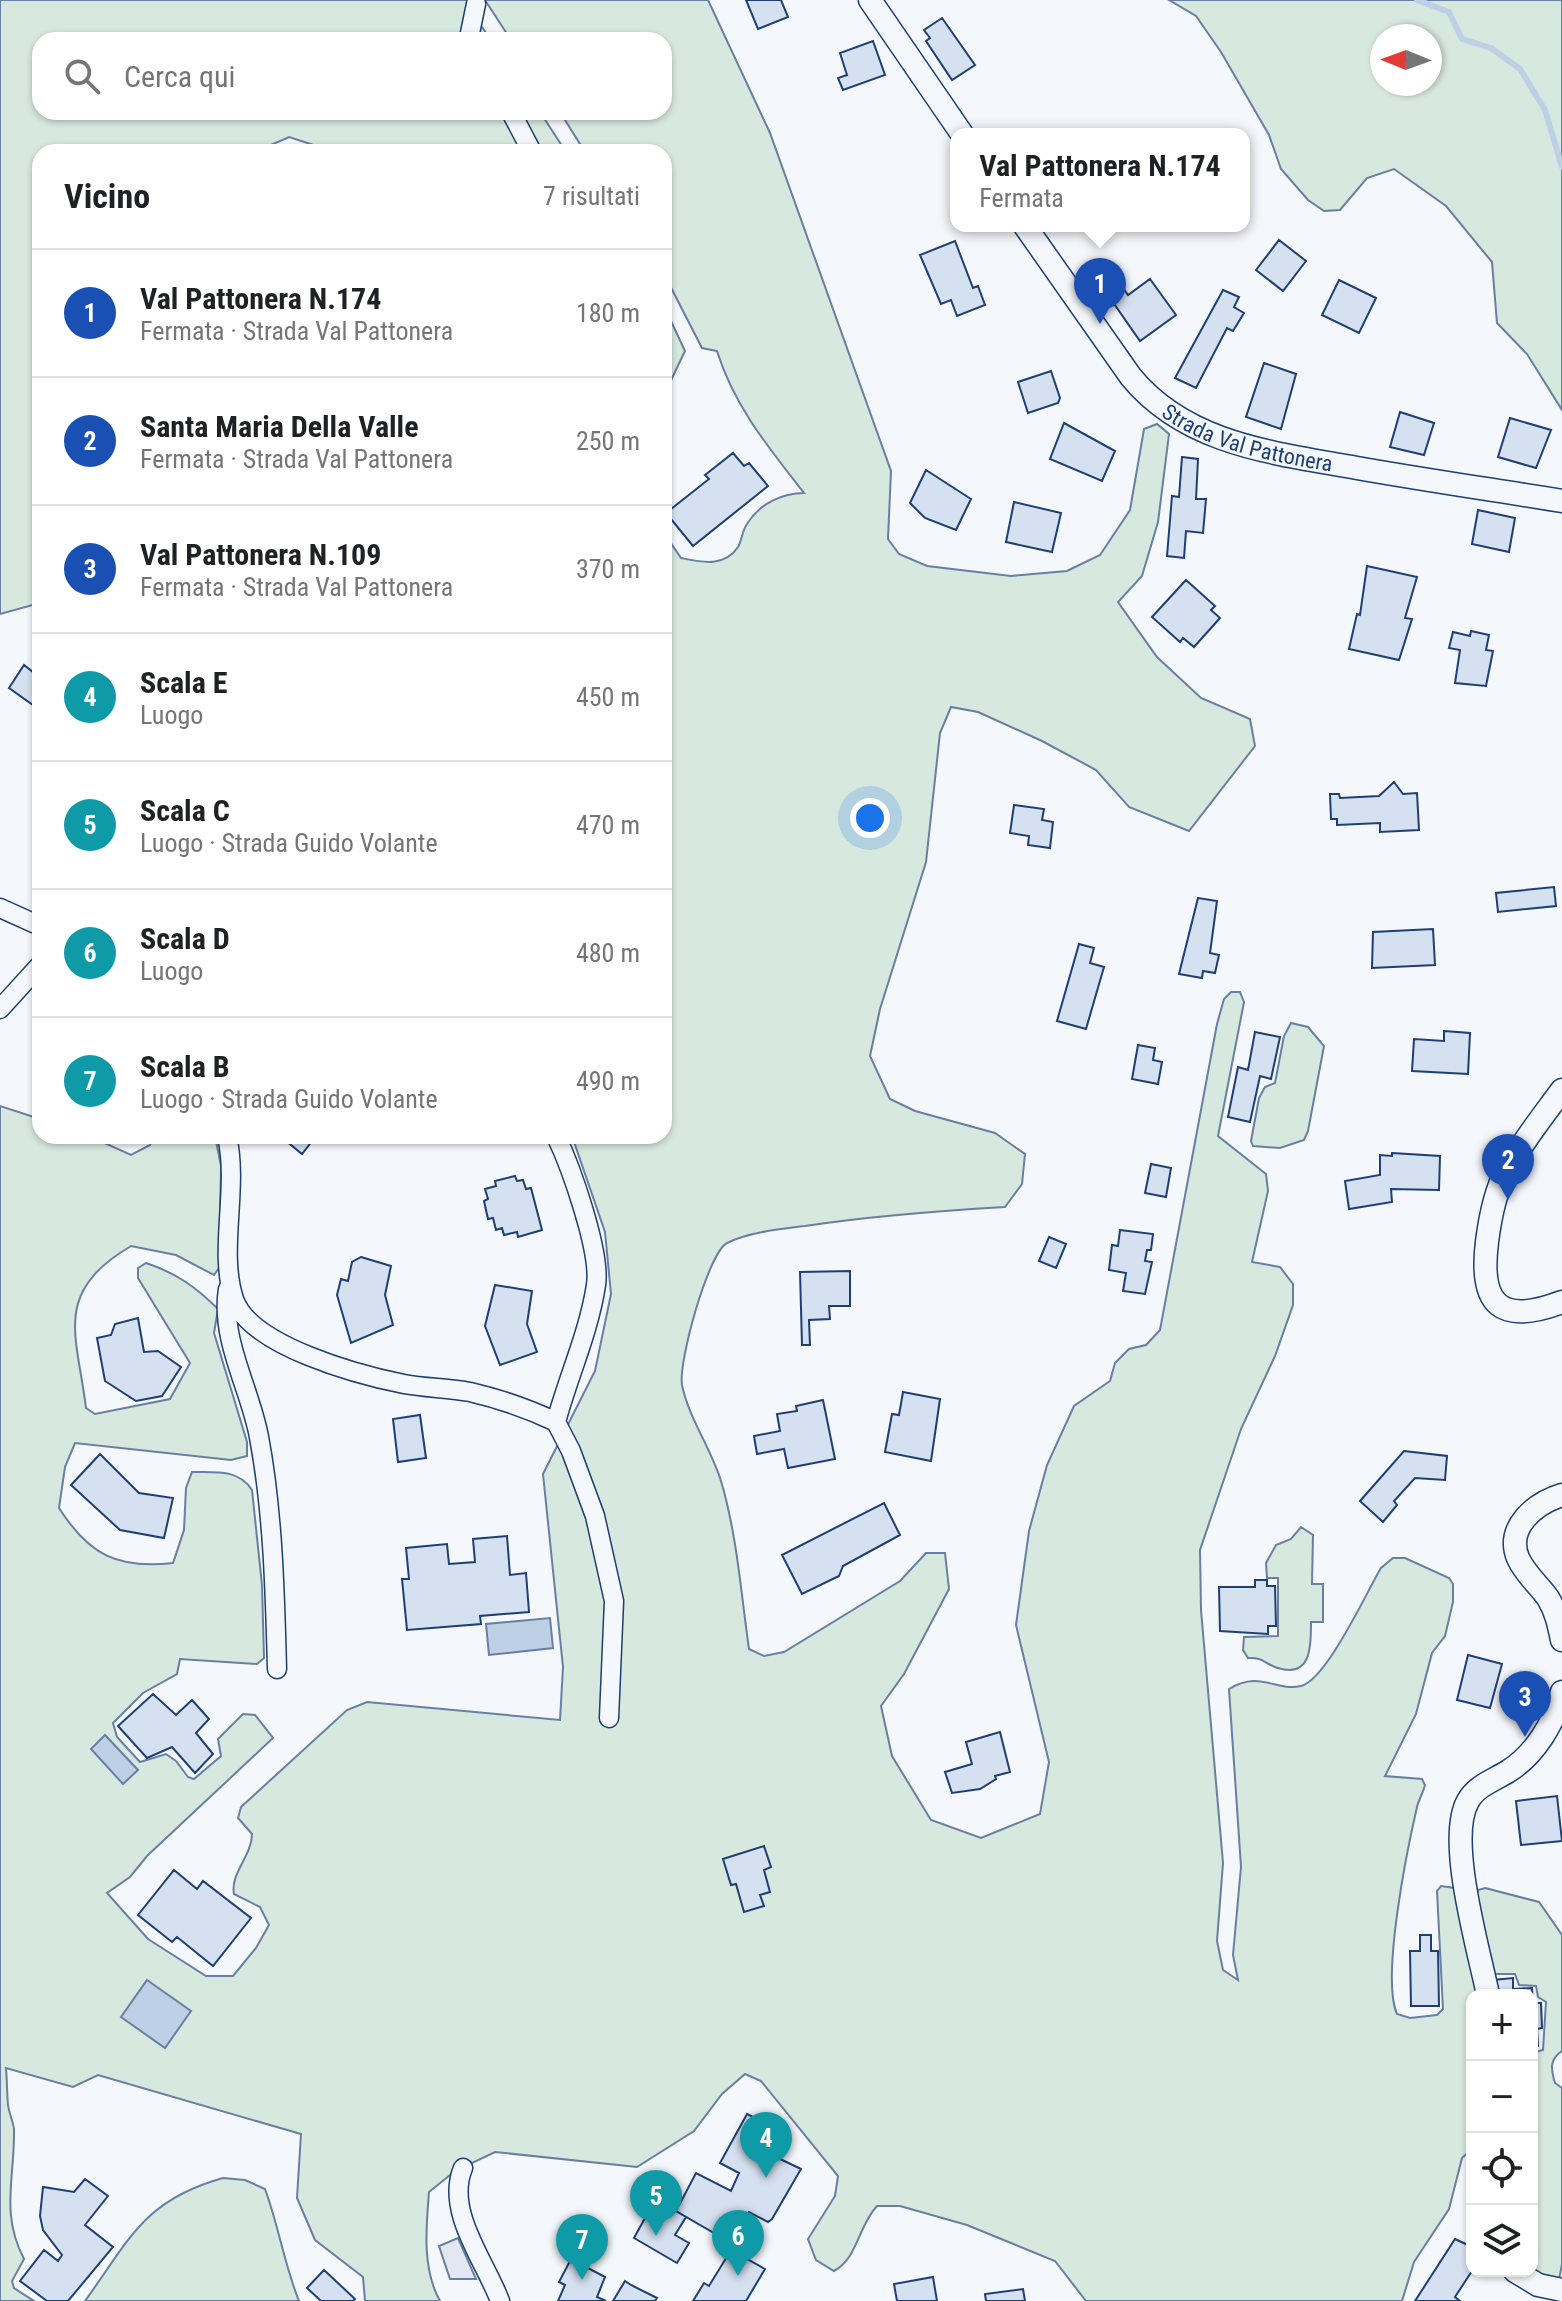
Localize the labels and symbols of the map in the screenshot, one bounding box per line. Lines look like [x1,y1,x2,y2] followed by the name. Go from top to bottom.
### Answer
[1370,24,1442,96] north arrow
[1074,258,1126,324] pin: 1
[1158,398,1335,476] street label: Strada Val Pattonera
[850,798,890,838] your location
[1482,1134,1534,1200] pin: 2
[1499,1671,1551,1737] pin: 3
[740,2112,792,2178] pin: 4
[630,2170,682,2236] pin: 5
[712,2210,764,2276] pin: 6
[556,2214,608,2280] pin: 7

